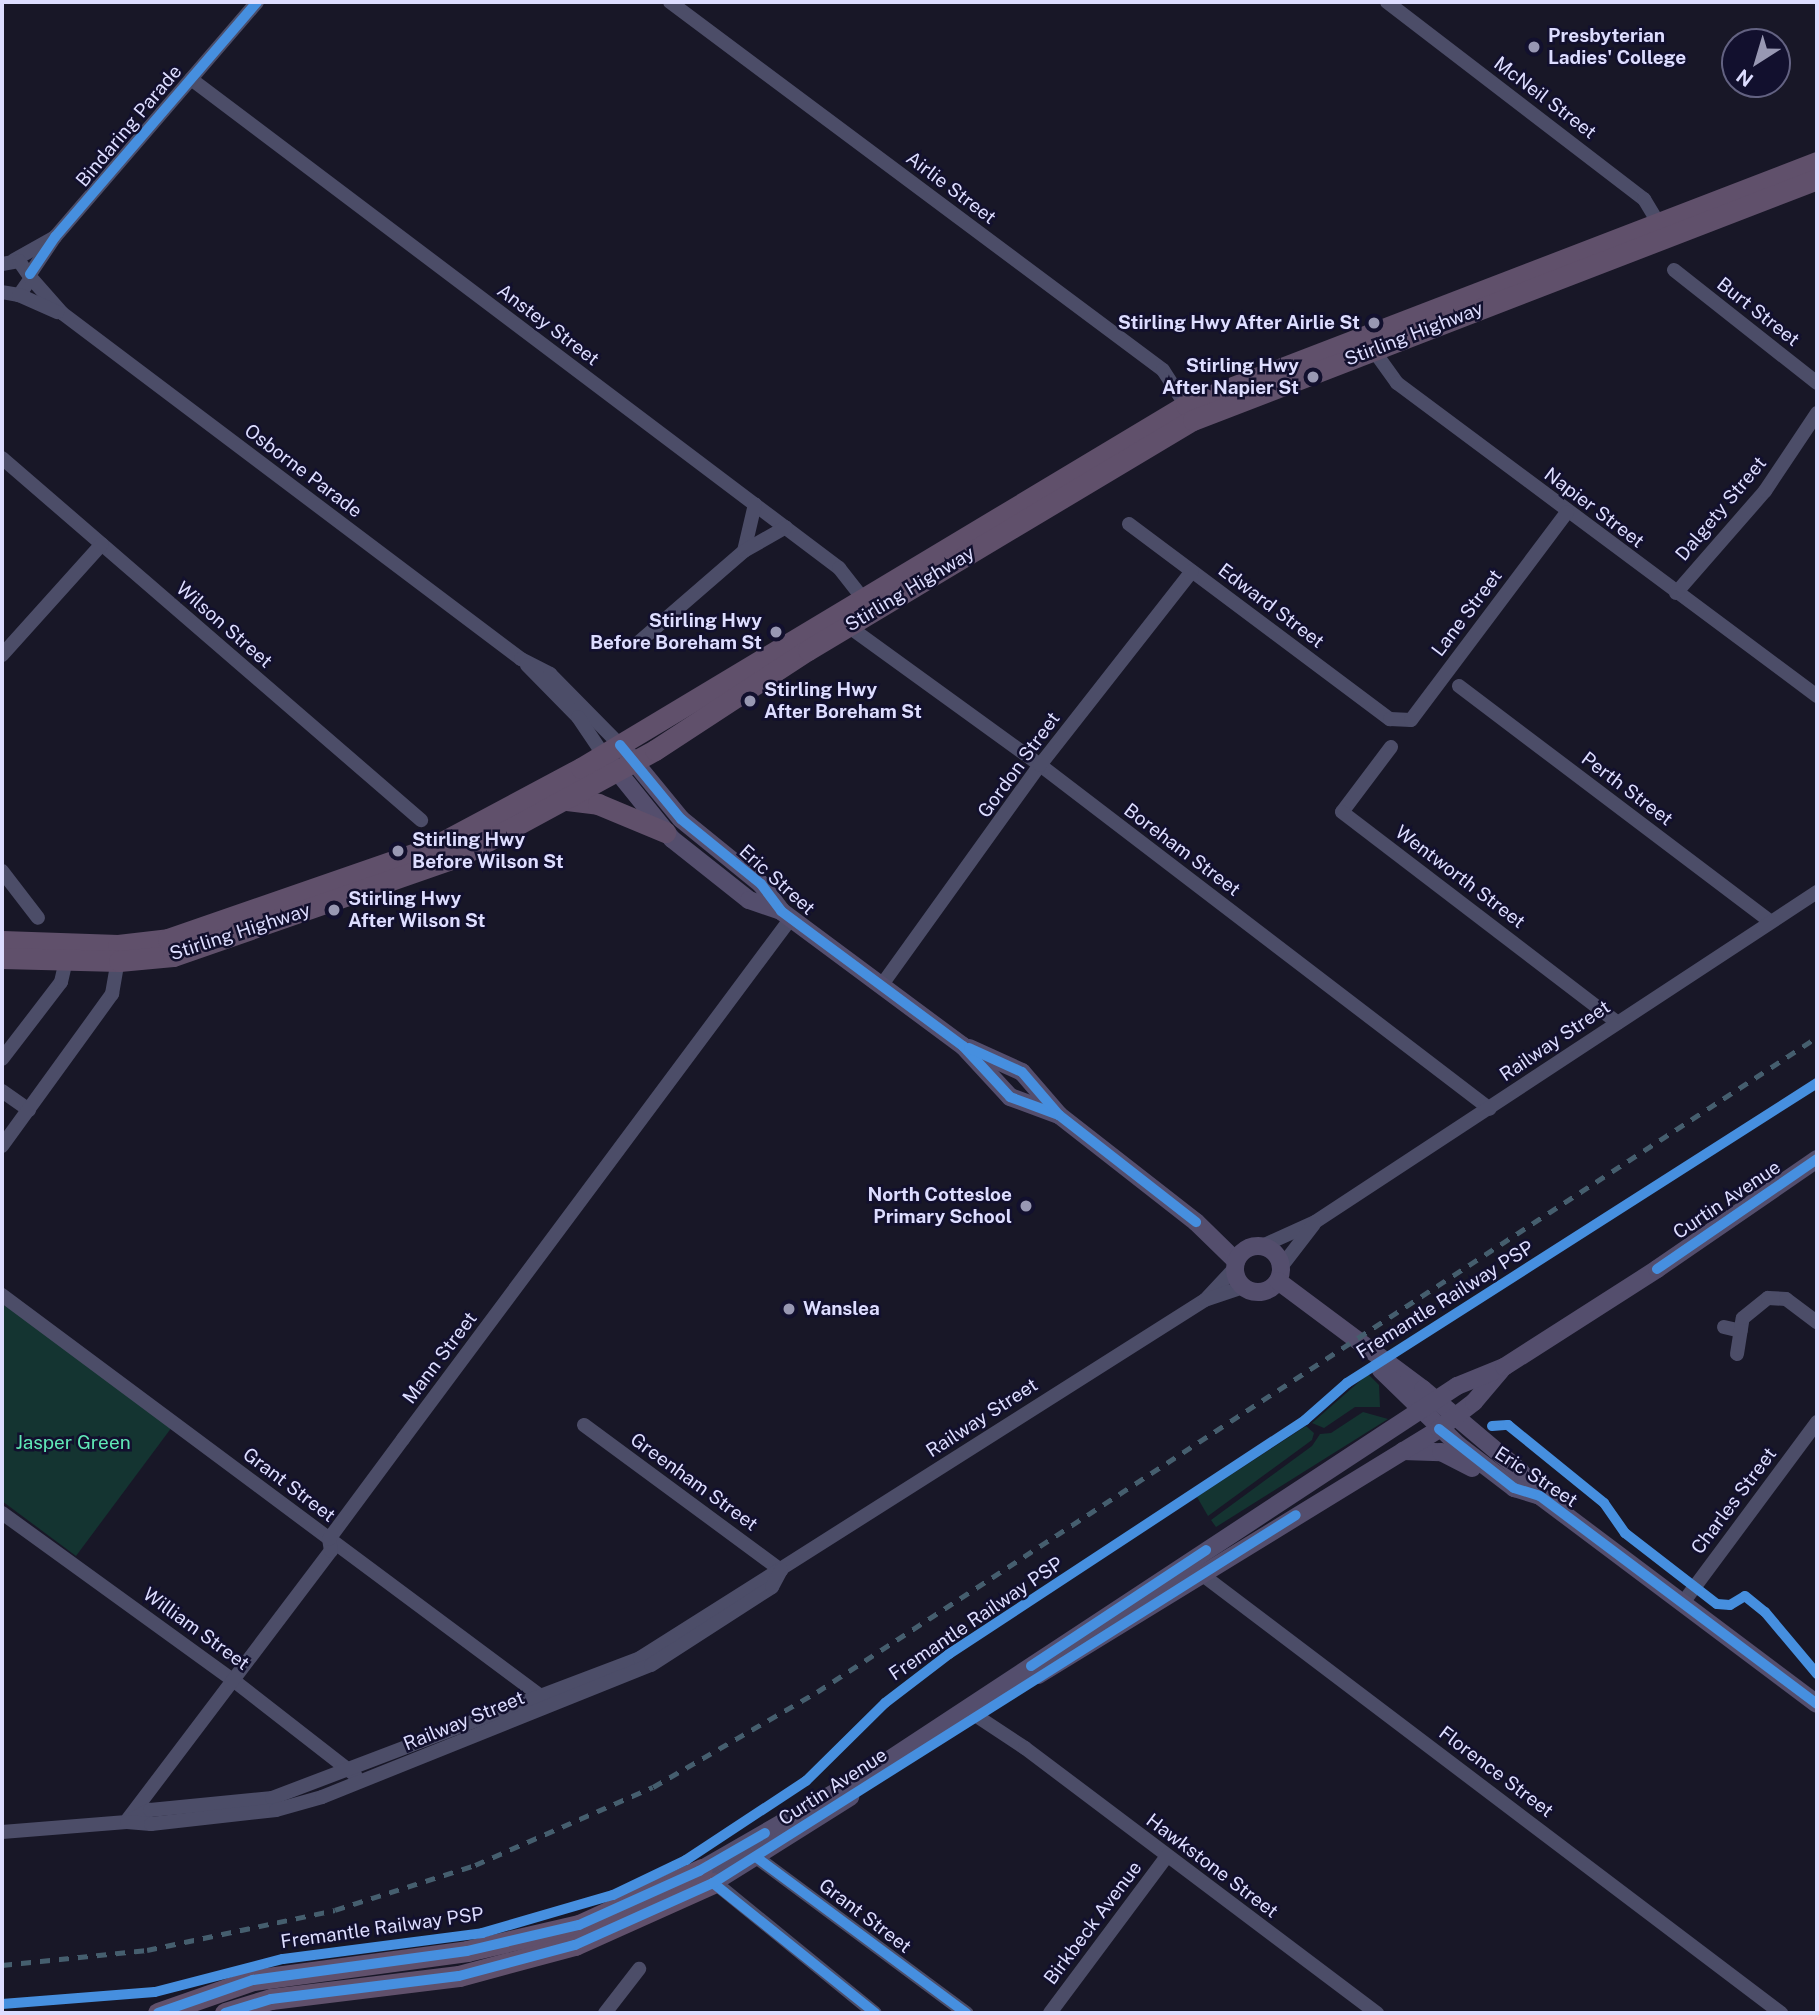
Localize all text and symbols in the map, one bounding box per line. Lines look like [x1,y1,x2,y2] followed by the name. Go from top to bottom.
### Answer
[1548,25,1686,69] place label: Presbyterian Ladies' College
[1721,28,1791,98] north arrow
[1526,39,1542,55] marker: Presbyterian Ladies' College
[1489,52,1601,144] street label: McNeil Street
[71,60,187,192] street label: Bindaring Parade
[1732,65,1757,91] text: N
[901,147,1001,229] street label: Airlie Street
[1712,273,1804,351] street label: Burt Street
[493,279,603,371] street label: Anstey Street
[1342,297,1486,371] street label: Stirling Highway
[1118,312,1360,334] place label: Stirling Hwy After Airlie St
[1366,315,1382,331] marker: Stirling Hwy After Airlie St
[1162,355,1299,399] place label: Stirling Hwy After Napier St
[1305,369,1321,385] marker: Stirling Hwy After Napier St
[240,419,366,523] street label: Osborne Parade
[1671,452,1771,566] street label: Dalgety Street
[1540,463,1648,553] street label: Napier Street
[841,541,979,637] street label: Stirling Highway
[1213,559,1329,653] street label: Edward Street
[1427,565,1507,661] street label: Lane Street
[171,577,277,673] street label: Wilson Street
[590,610,762,654] place label: Stirling Hwy Before Boreham St
[768,624,784,640] marker: Stirling Hwy Before Boreham St
[764,679,922,723] place label: Stirling Hwy After Boreham St
[742,693,758,709] marker: Stirling Hwy After Boreham St
[973,708,1065,822] street label: Gordon Street
[1577,747,1677,831] street label: Perth Street
[1119,799,1245,901] street label: Boreham Street
[1390,821,1530,933] street label: Wentworth Street
[412,829,564,873] place label: Stirling Hwy Before Wilson St
[734,840,820,920] street label: Eric Street
[390,843,406,859] marker: Stirling Hwy Before Wilson St
[348,888,486,932] place label: Stirling Hwy After Wilson St
[167,899,313,965] street label: Stirling Highway
[326,902,342,918] marker: Stirling Hwy After Wilson St
[1495,996,1615,1086] street label: Railway Street
[1669,1156,1785,1244] street label: Curtin Avenue
[868,1184,1012,1228] place label: North Cottesloe Primary School
[1018,1198,1034,1214] marker: North Cottesloe Primary School
[1352,1236,1538,1364] street label: Fremantle Railway PSP
[803,1298,880,1320] place label: Wanslea
[781,1301,797,1317] marker: Wanslea
[398,1307,482,1409] street label: Mann Street
[922,1373,1042,1463] street label: Railway Street
[626,1428,762,1536] street label: Greenham Street
[15,1432,131,1454] park label: Jasper Green
[1490,1442,1582,1512] street label: Eric Street
[238,1443,340,1527] street label: Grant Street
[1686,1443,1782,1559] street label: Charles Street
[885,1552,1067,1686] street label: Fremantle Railway PSP
[138,1583,254,1675] street label: William Street
[400,1686,528,1756] street label: Railway Street
[1434,1722,1558,1822] street label: Florence Street
[775,1744,891,1830] street label: Curtin Avenue
[1142,1809,1282,1923] street label: Hawkstone Street
[1039,1857,1147,1989] street label: Birkbeck Avenue
[814,1874,916,1958] street label: Grant Street
[279,1902,485,1954] street label: Fremantle Railway PSP

